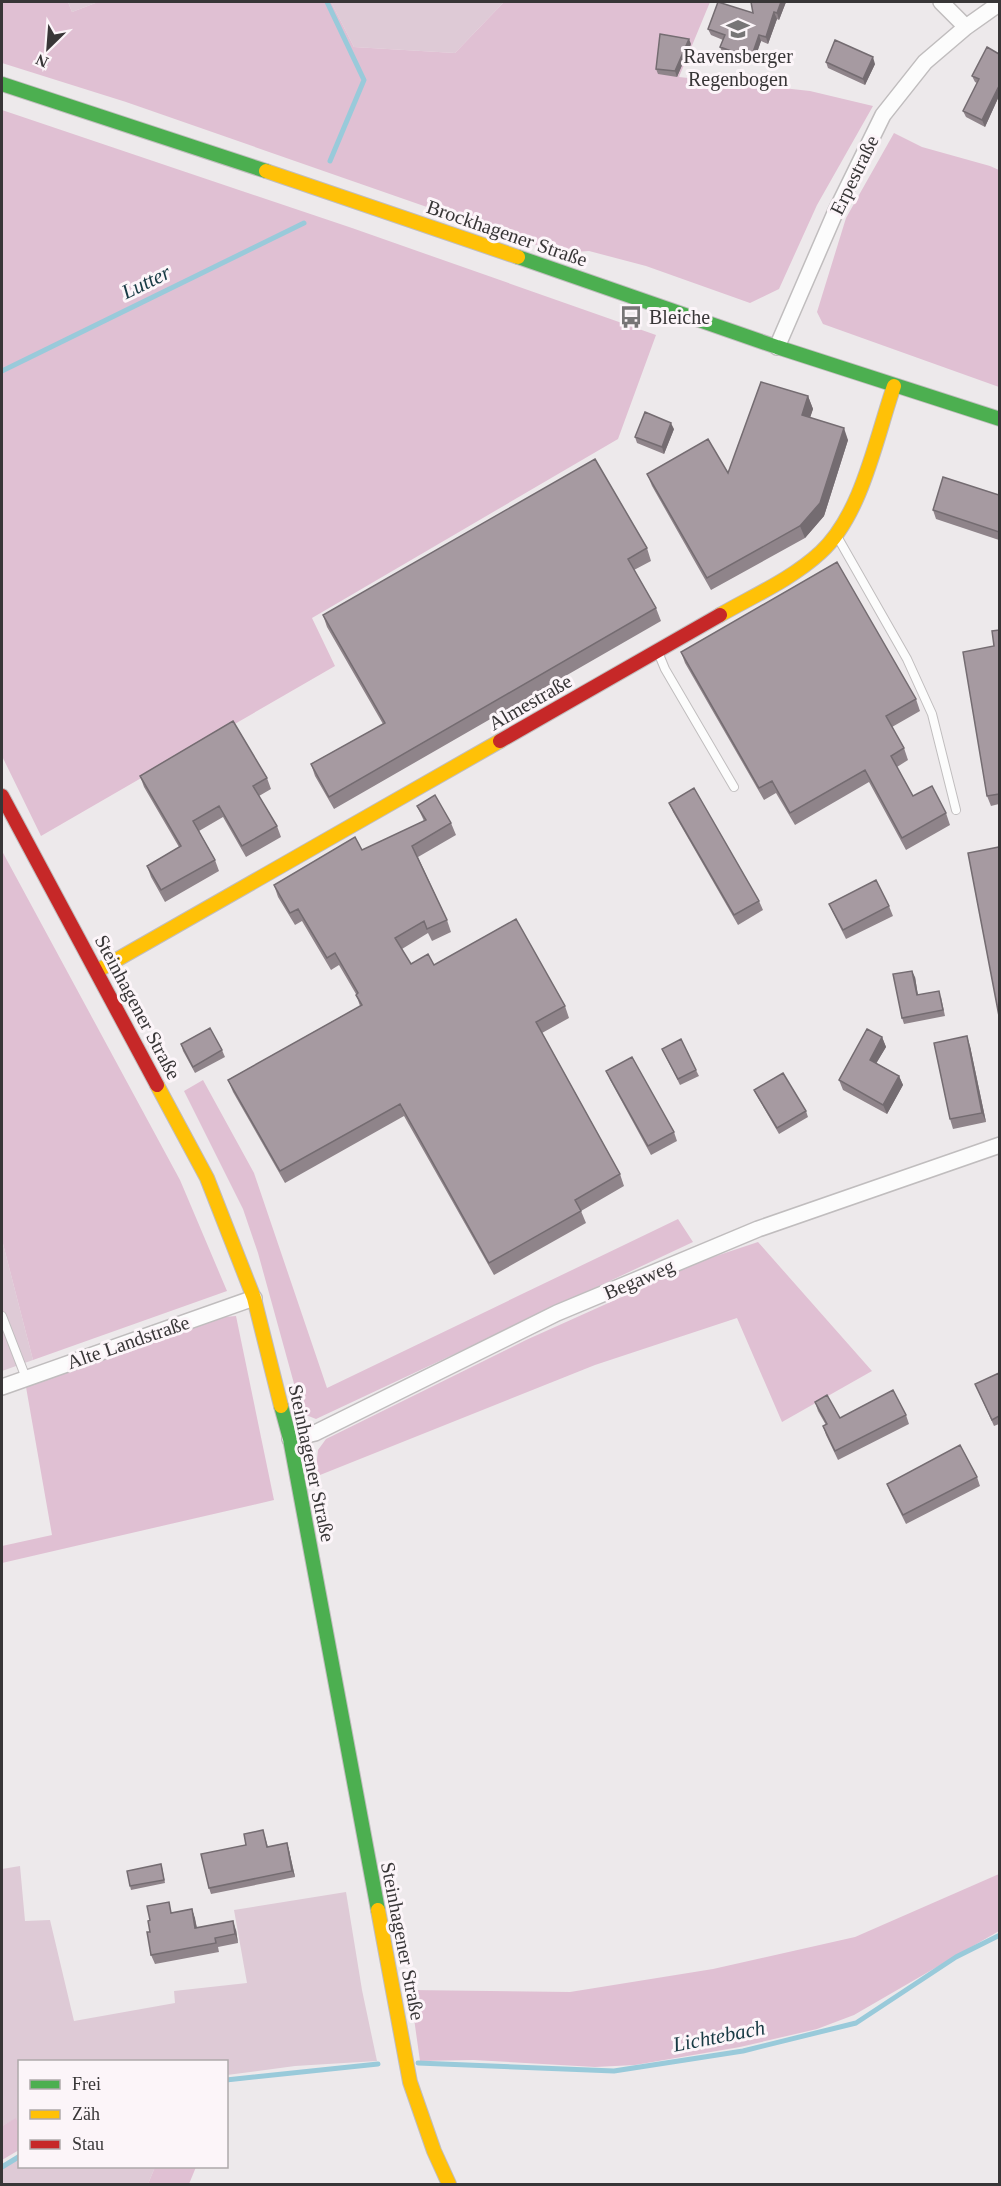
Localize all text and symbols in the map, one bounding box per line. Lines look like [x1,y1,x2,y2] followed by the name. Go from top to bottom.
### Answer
[725,16,751,42] school or university icon: Ravensberger Regenbogen
[18,18,78,78] north arrow
[683,45,793,91] place label: Ravensberger Regenbogen
[33,51,51,71] text: N
[825,132,884,219] street label: Erpestraße
[424,195,590,272] street label: Brockhagener Straße
[117,260,175,304] water label: Lutter
[618,304,644,330] bus stop icon: Bleiche
[649,306,710,328] place label: Bleiche
[485,669,576,735] street label: Almestraße
[90,931,185,1084] street label: Steinhagener Straße
[600,1254,678,1305] street label: Begaweg
[64,1311,192,1373] street label: Alte Landstraße
[284,1382,339,1544] street label: Steinhagener Straße
[376,1860,429,2022] street label: Steinhagener Straße
[670,2015,767,2057] water label: Lichtebach
[18,2060,228,2168] legend
[72,2074,101,2094] text: Frei
[72,2104,100,2124] text: Zäh
[72,2134,104,2154] text: Stau

